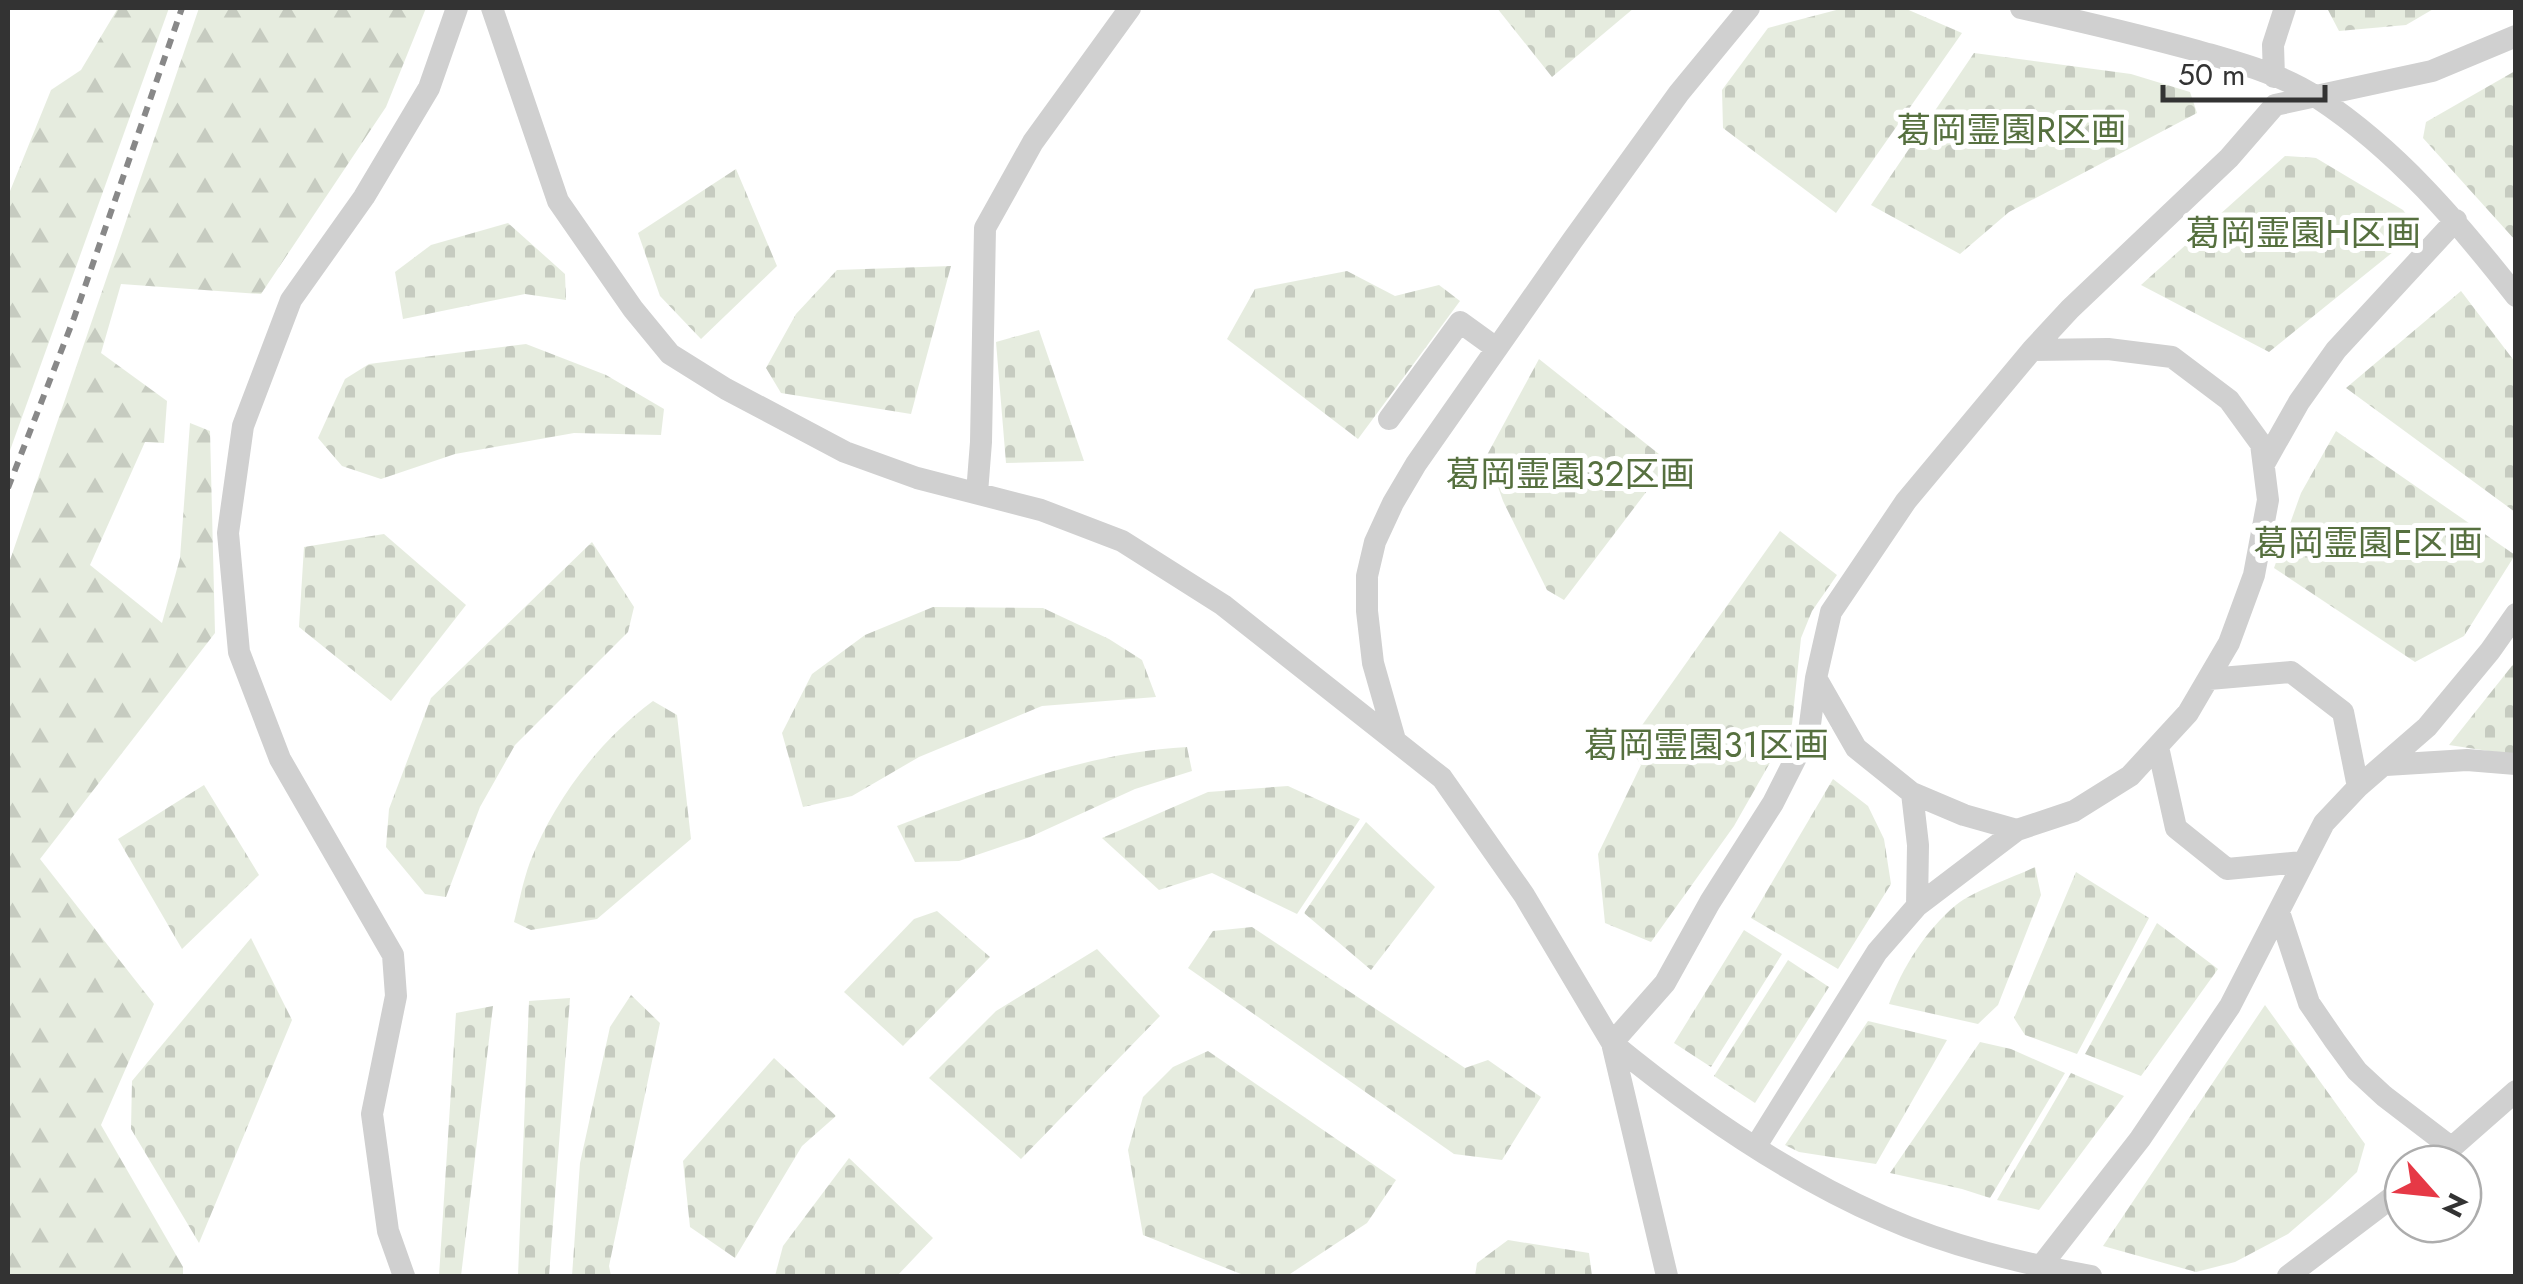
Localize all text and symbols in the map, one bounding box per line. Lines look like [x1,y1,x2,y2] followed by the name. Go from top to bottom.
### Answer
[2163,40,2326,102] scale bar
[2178,53,2245,96] text: 50 m
[1896,105,2126,155] park label: 葛岡霊園R区画
[2185,208,2421,258] park label: 葛岡霊園H区画
[1445,449,1695,499] park label: 葛岡霊園32区画
[2253,518,2483,568] park label: 葛岡霊園E区画
[1584,720,1828,770] park label: 葛岡霊園31区画
[2383,1144,2483,1244] north arrow
[2432,1186,2478,1224] text: N

